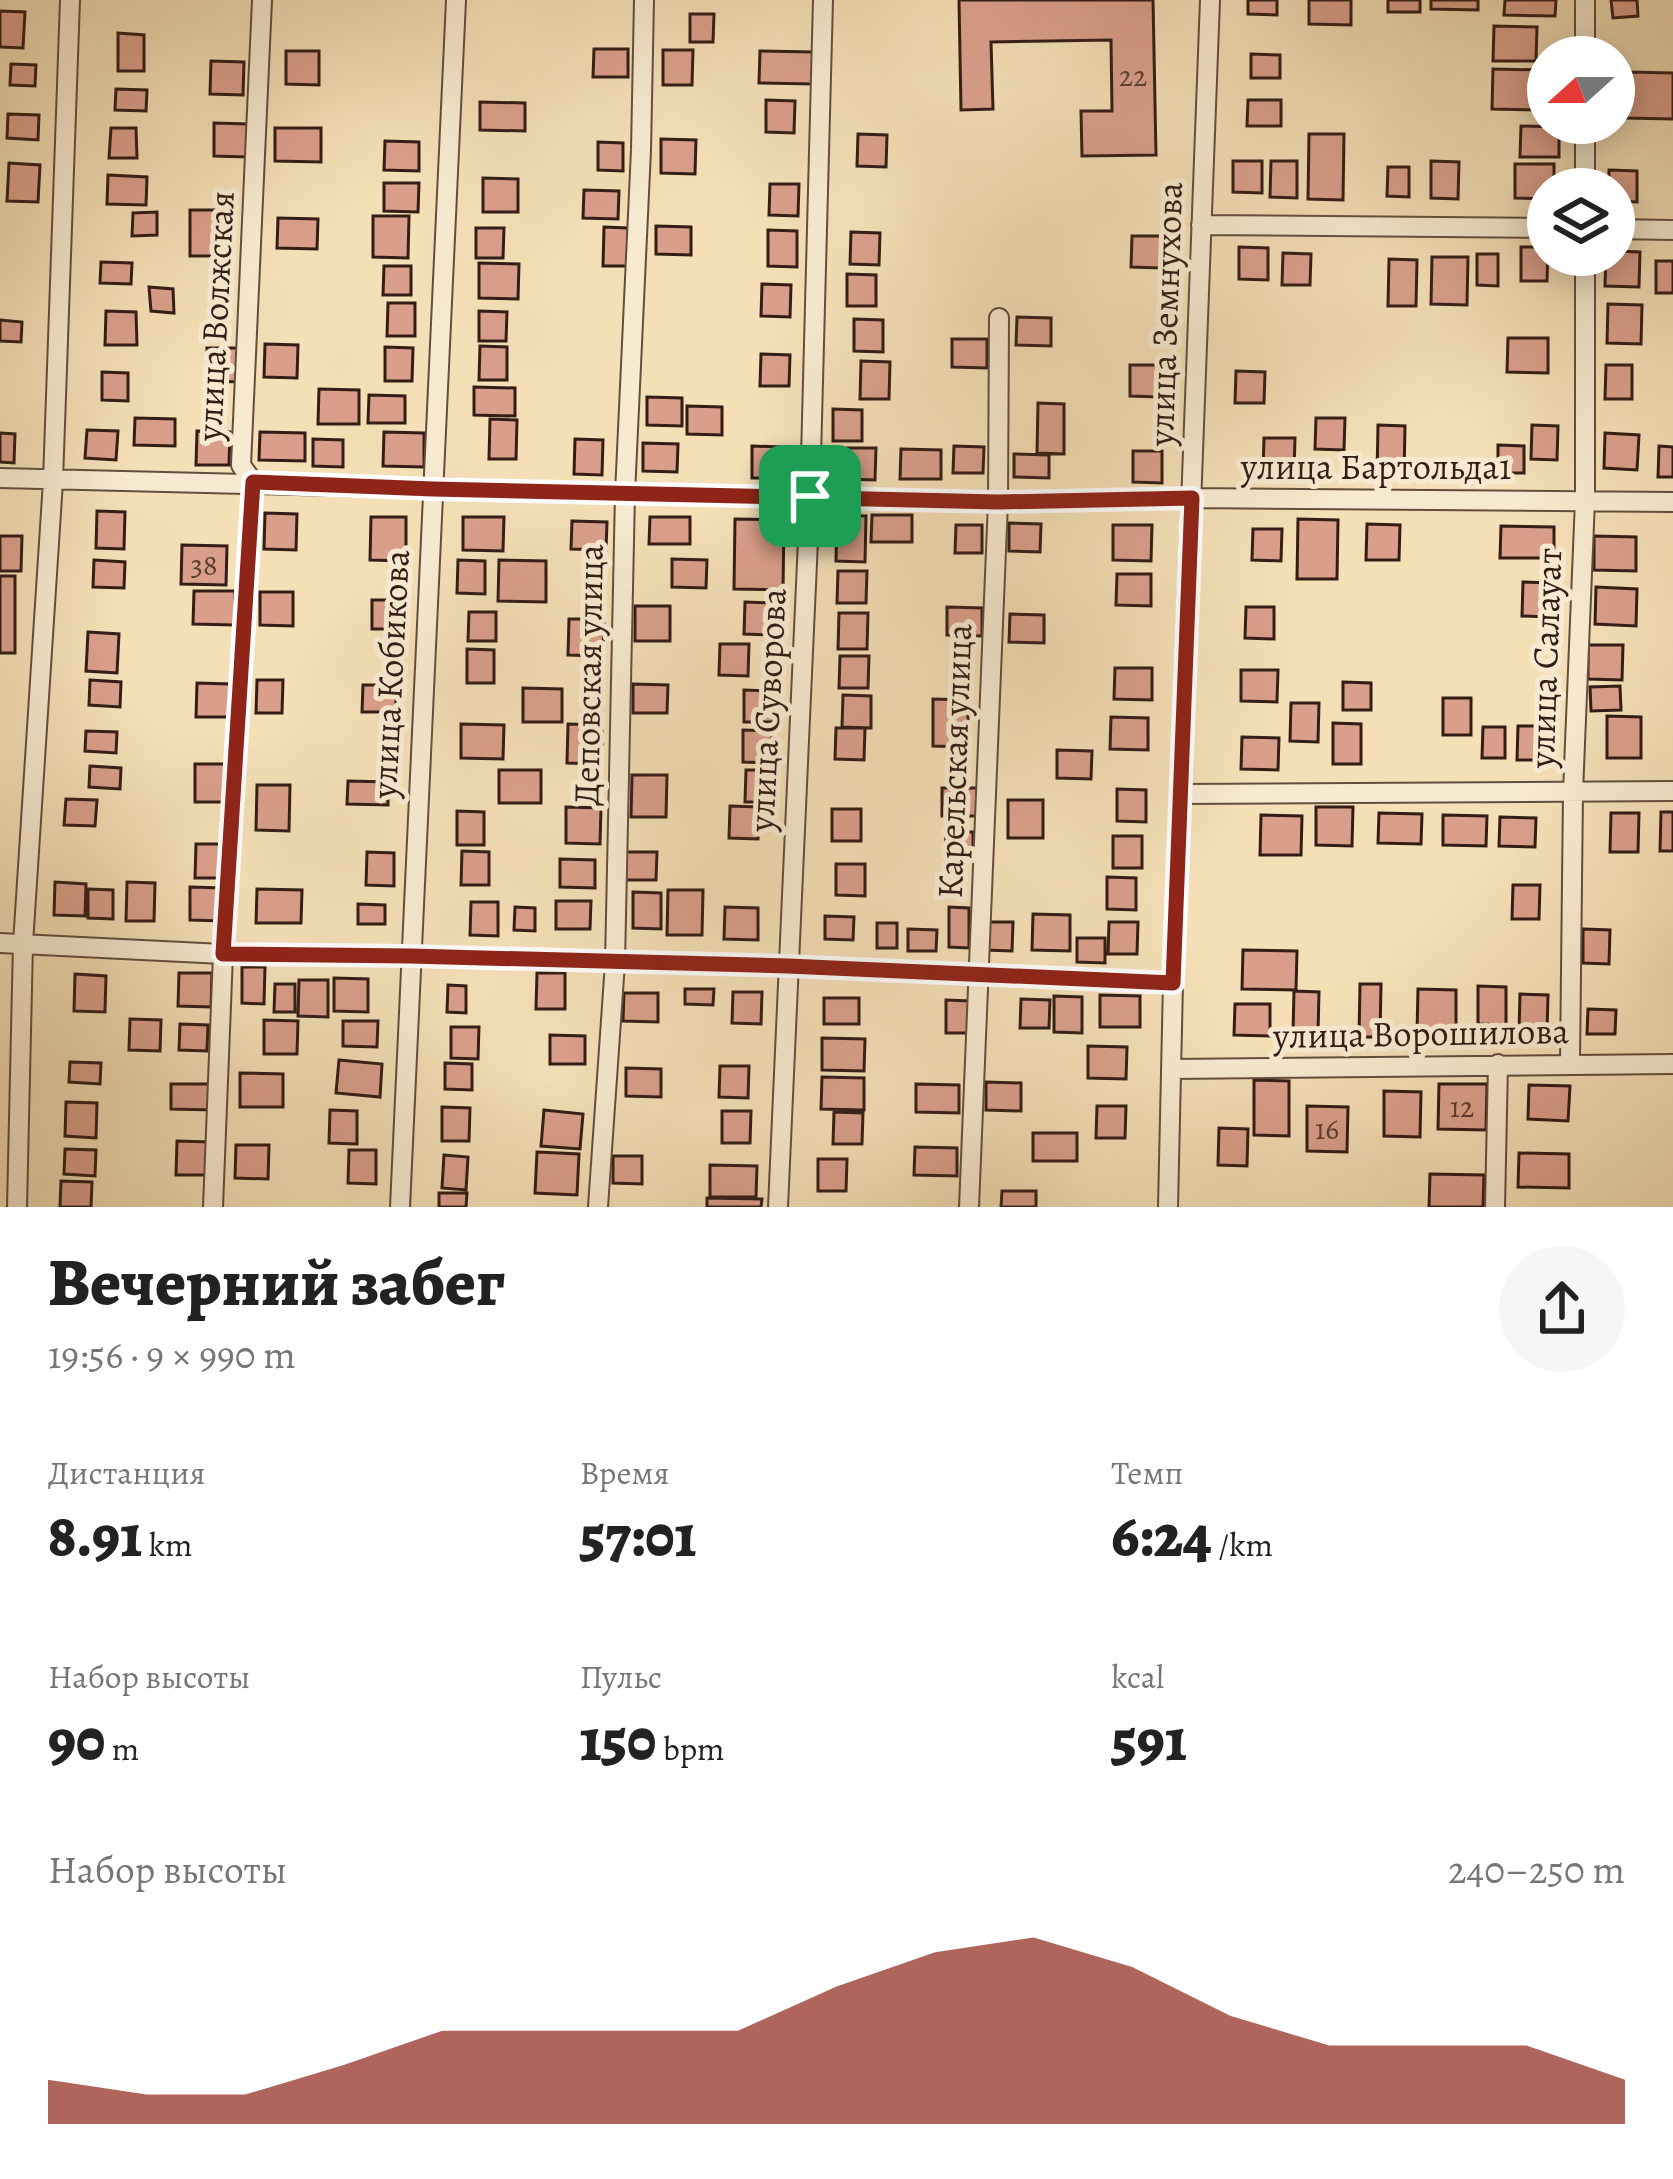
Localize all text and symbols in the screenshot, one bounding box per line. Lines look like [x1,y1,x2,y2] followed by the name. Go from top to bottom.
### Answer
[1527,36,1635,144] north arrow
[1527,36,1635,276] map controls
[1119,56,1147,96] house number: 22
[1527,168,1635,276] button: layers
[1136,181,1194,448] street label: улица Земнухова
[184,190,246,443] street label: улица Волжская
[1240,442,1511,491] street label: улица Бартольда1
[759,445,861,547] pin
[777,463,843,529] icon: arrive
[561,543,615,806] street label: Деповская улица
[190,545,218,585] house number: 38
[1517,547,1573,770] street label: улица Салауат
[359,548,421,801] street label: улица Кобикова
[736,587,798,834] street label: улица Суворова
[925,622,983,899] street label: Карельская улица
[1272,1006,1570,1060] street label: улица Ворошилова
[1450,1087,1474,1127] house number: 12
[1315,1109,1339,1149] house number: 16
[48,1238,505,1328] text: Вечерний забег
[1499,1246,1625,1372] button: share
[48,1328,296,1381] text: 19:56 · 9 × 990 m
[48,1450,205,1495] text: Дистанция
[580,1450,669,1495] text: Время
[1111,1450,1183,1495] text: Темп
[48,1495,142,1577] text: 8.91
[580,1495,696,1577] text: 57:01
[1111,1495,1212,1577] text: 6:24
[142,1522,193,1567] text: km
[1212,1522,1273,1567] text: /km
[48,1654,250,1699] text: Набор высоты
[580,1654,662,1699] text: Пульс
[1111,1654,1164,1699] text: kcal
[48,1699,105,1781] text: 90
[580,1699,656,1781] text: 150
[1111,1699,1187,1781] text: 591
[105,1726,139,1771] text: m
[656,1726,725,1771] text: bpm
[48,1843,287,1896] text: Набор высоты
[1448,1843,1625,1896] text: 240–250 m

